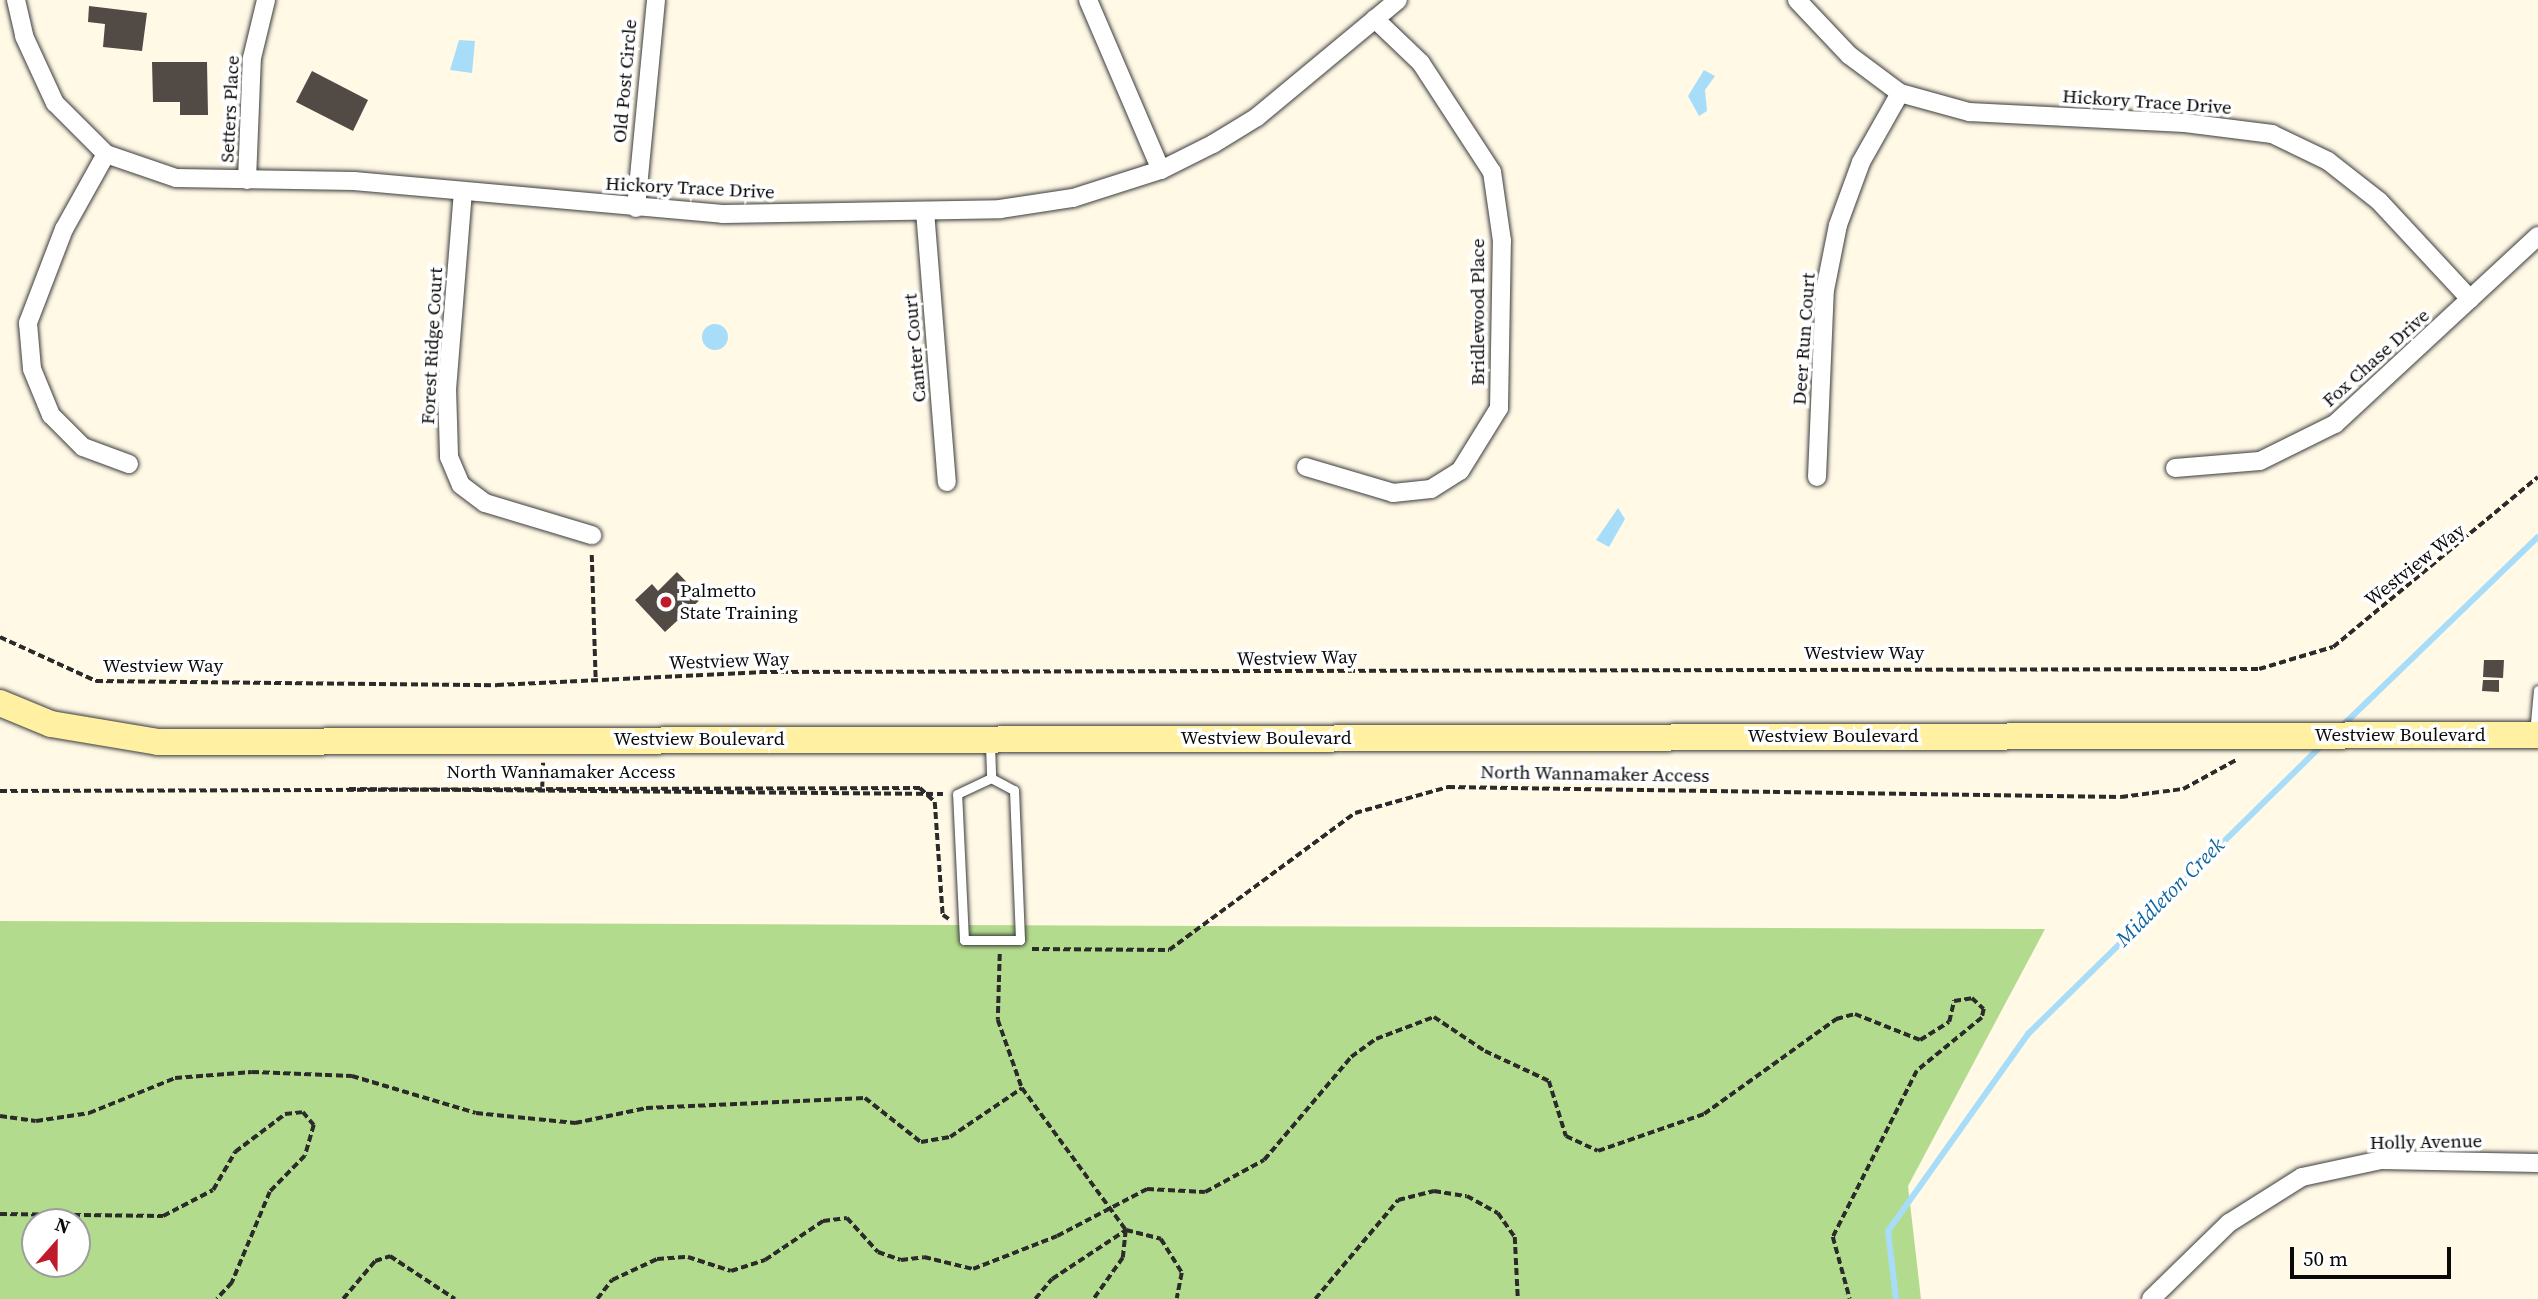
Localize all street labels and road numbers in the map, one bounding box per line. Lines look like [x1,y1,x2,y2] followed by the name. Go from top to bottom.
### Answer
[608,18,642,144] street label: Old Post Circle
[216,55,244,163] street label: Setters Place
[2061,85,2233,119] street label: Hickory Trace Drive
[604,172,776,204] street label: Hickory Trace Drive
[1467,238,1489,386] street label: Bridlewood Place
[416,267,448,425] street label: Forest Ridge Court
[1788,272,1820,406] street label: Deer Run Court
[899,293,931,403] street label: Canter Court
[2318,304,2434,412] street label: Fox Chase Drive
[2360,519,2470,611] street label: Westview Way
[1803,642,1925,664] street label: Westview Way
[1236,646,1358,670] street label: Westview Way
[668,647,790,675] street label: Westview Way
[102,655,224,677] street label: Westview Way
[2315,724,2485,746] street label: Westview Boulevard
[1748,725,1918,747] street label: Westview Boulevard
[1181,727,1351,749] street label: Westview Boulevard
[614,728,784,750] street label: Westview Boulevard
[446,761,676,783] street label: North Wannamaker Access
[1480,761,1710,787] street label: North Wannamaker Access
[2370,1130,2482,1154] street label: Holly Avenue

